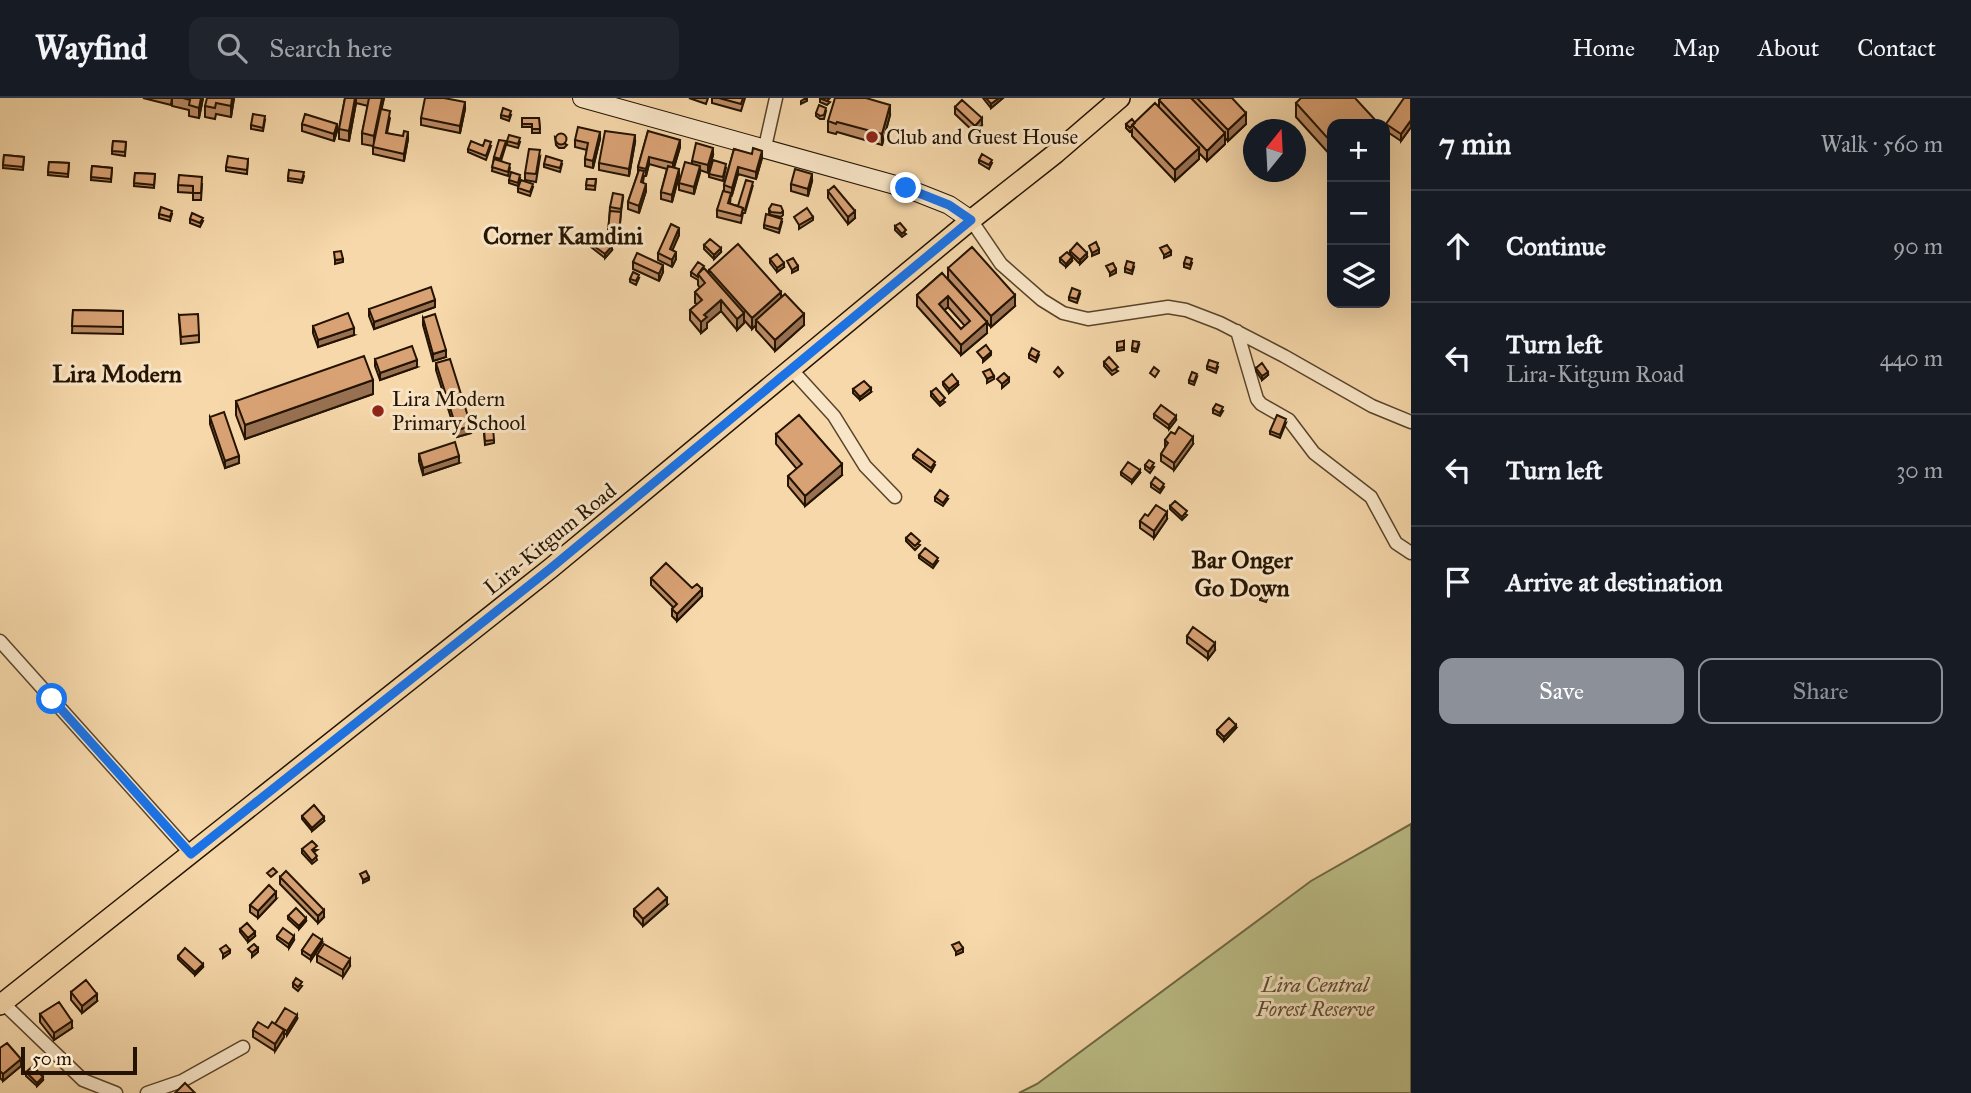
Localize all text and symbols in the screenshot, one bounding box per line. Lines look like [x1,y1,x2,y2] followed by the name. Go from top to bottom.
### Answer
[189,17,679,80] search box
[35,28,147,68] text: Wayfind
[213,29,251,67] icon: search
[269,32,392,64] text: Search here
[1572,33,1635,63] text: Home
[1673,33,1720,63] text: Map
[1758,33,1819,63] text: About
[1857,33,1936,63] text: Contact
[1243,119,1306,182] north arrow
[1327,119,1390,308] map controls
[1327,119,1390,182] button: +
[886,124,1078,150] place label: Club and Guest House
[1439,126,1511,162] text: 7 min
[864,129,880,145] marker: Club and Guest House
[1821,130,1943,158] text: Walk · 560 m
[890,172,921,203] route end
[1327,182,1390,245] button: −
[483,221,643,251] district label: Corner Kamdini
[1439,227,1477,265] icon: ahead
[1506,230,1606,262] text: Continue
[1893,232,1943,260] text: 90 m
[1327,245,1390,308] button: layers
[1506,328,1602,360] text: Turn left
[1439,339,1477,377] icon: left
[1880,344,1943,372] text: 440 m
[52,359,182,389] district label: Lira Modern
[1506,360,1684,388] text: Lira-Kitgum Road
[392,386,526,436] place label: Lira Modern Primary School
[370,403,386,419] marker: Lira Modern Primary School
[1439,451,1477,489] icon: left
[1506,454,1602,486] text: Turn left
[1896,456,1943,484] text: 30 m
[479,477,622,600] street label: Lira-Kitgum Road
[1191,545,1294,603] district label: Bar Onger Go Down
[1439,563,1477,601] icon: arrive
[1506,566,1723,598] text: Arrive at destination
[1439,658,1684,724] button: Save
[1698,658,1943,724] button: Share
[36,683,67,714] route start
[1255,972,1375,1022] park label: Lira Central Forest Reserve
[21,1044,136,1076] scale bar
[32,1047,72,1070] text: 50 m

